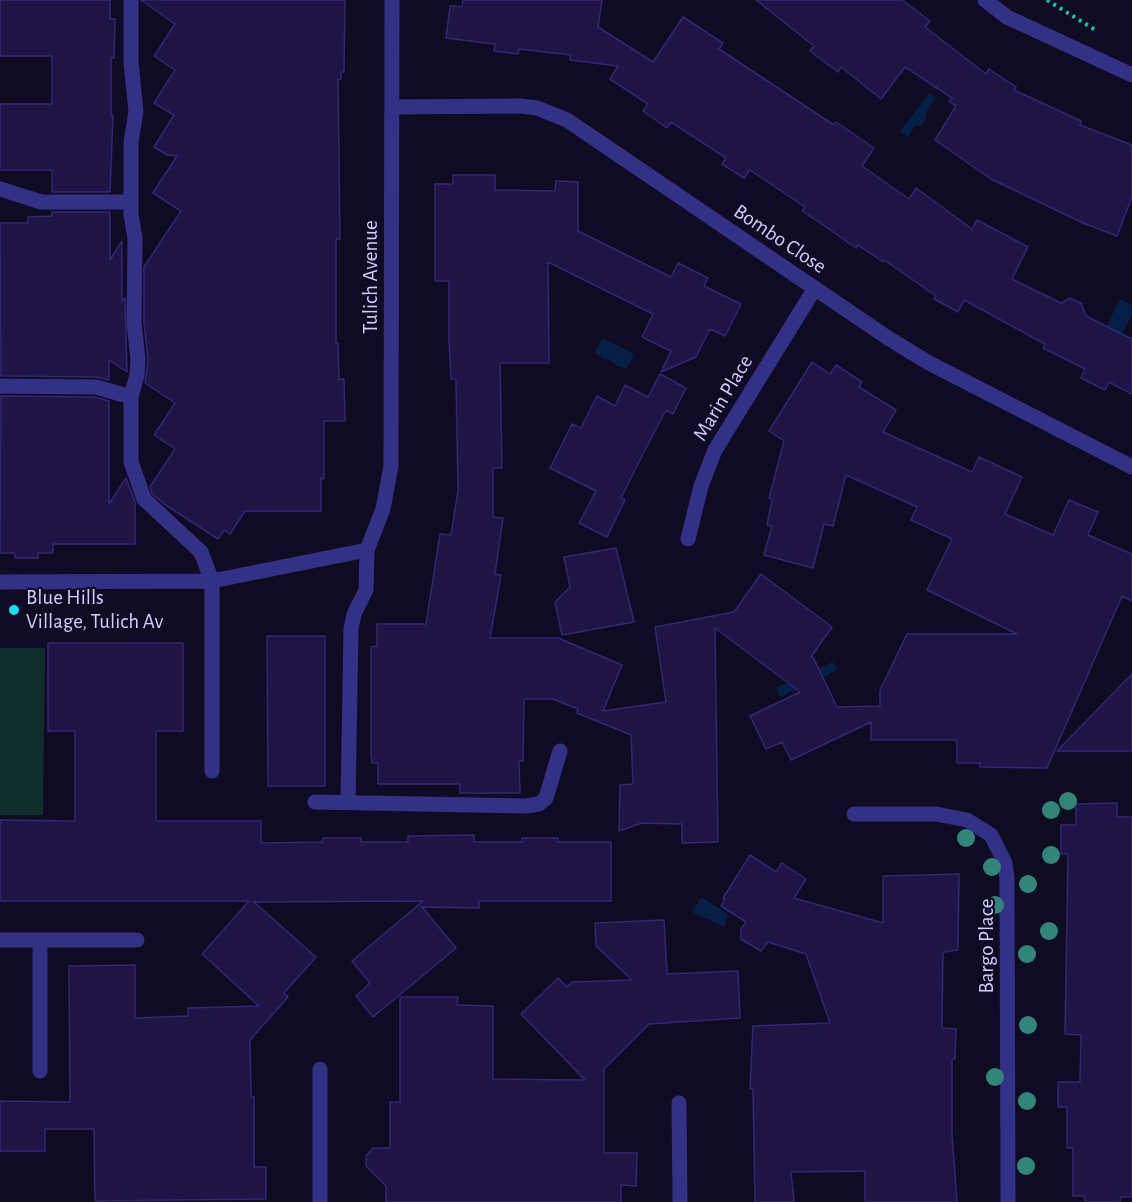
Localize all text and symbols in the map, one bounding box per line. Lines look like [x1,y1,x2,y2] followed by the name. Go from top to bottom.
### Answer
[729,199,831,279] street label: Bombo Close
[358,220,384,334] street label: Tulich Avenue
[688,351,758,445] street label: Marin Place
[26,585,163,635] place label: Blue Hills Village, Tulich Av
[7,603,21,617] marker: Blue Hills Village, Tulich Av
[974,898,1000,994] street label: Bargo Place

